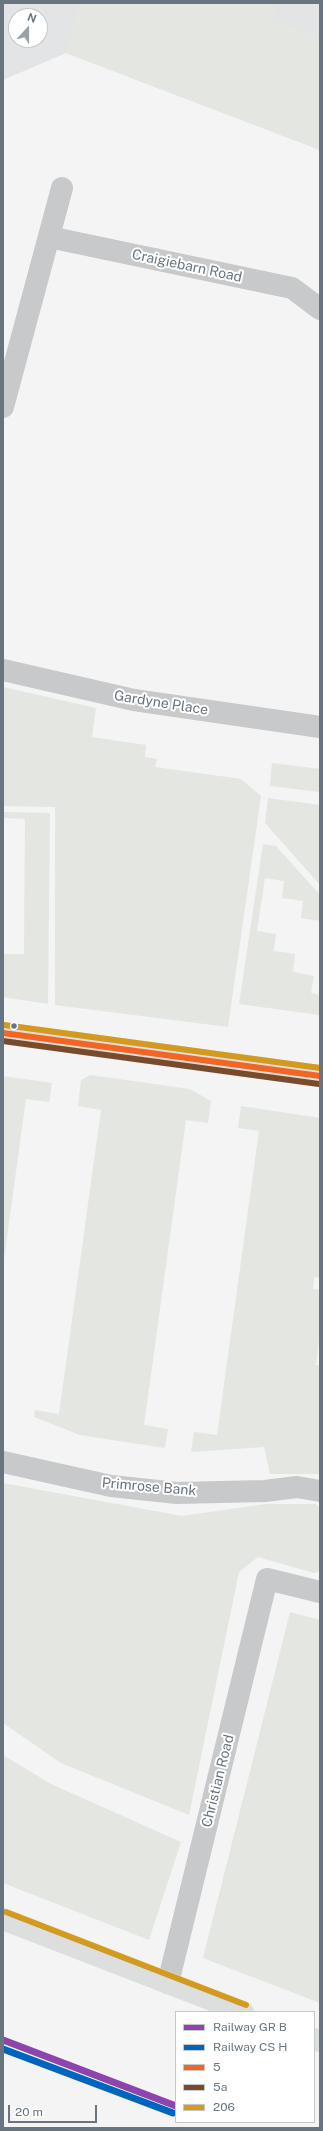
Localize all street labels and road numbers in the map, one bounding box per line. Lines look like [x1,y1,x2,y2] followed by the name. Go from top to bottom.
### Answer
[130,246,244,286] street label: Craigiebarn Road
[113,687,209,719] street label: Gardyne Place
[101,1475,197,1499] street label: Primrose Bank
[198,1733,238,1829] street label: Christian Road

